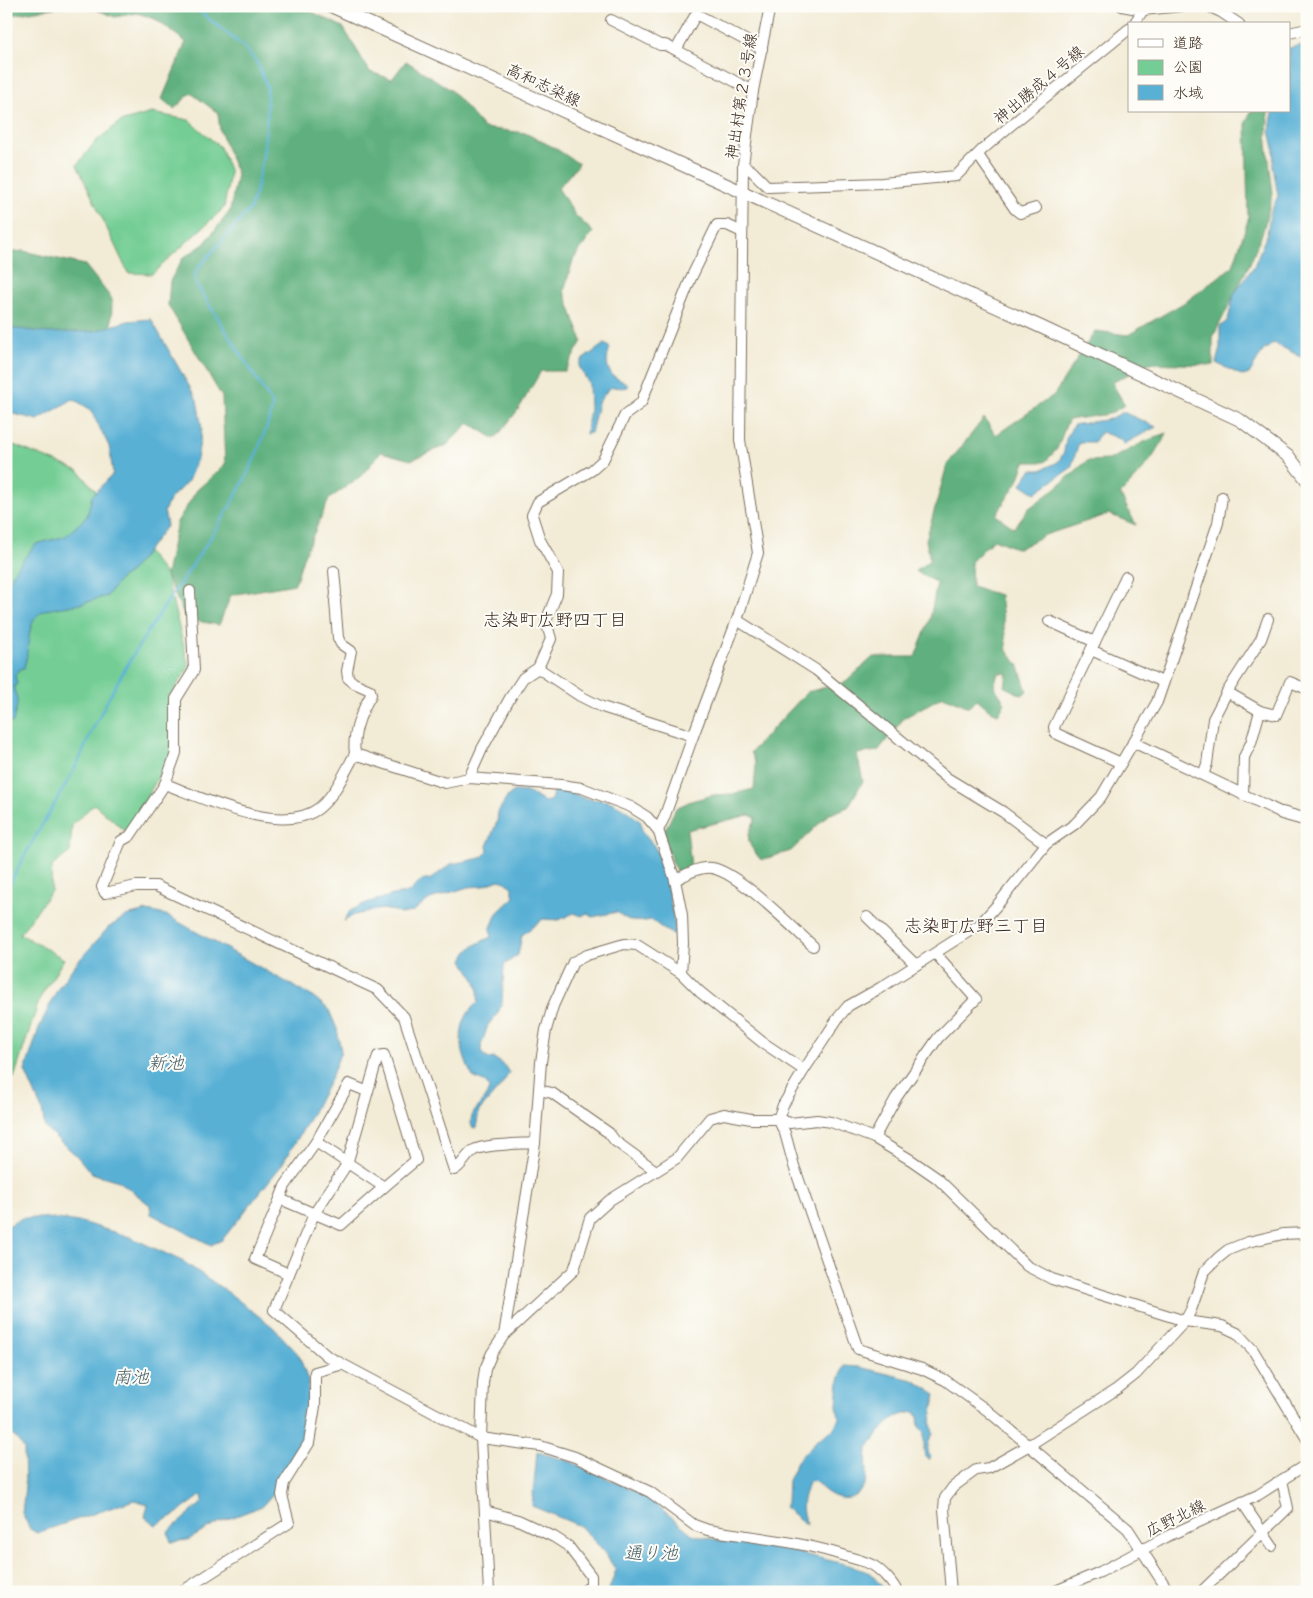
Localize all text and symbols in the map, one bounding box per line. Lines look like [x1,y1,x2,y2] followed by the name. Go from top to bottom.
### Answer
[1128,22,1290,112] legend
[720,31,760,161] street label: 神出村第２３号線
[1173,32,1203,52] text: 道路
[988,40,1088,128] street label: 神出勝成４号線
[1173,56,1203,76] text: 公園
[503,58,585,110] street label: 高和志染線
[1173,82,1203,102] text: 水域
[483,607,627,631] district label: 志染町広野四丁目
[904,913,1048,937] district label: 志染町広野三丁目
[148,1050,185,1074] water label: 新池
[113,1364,150,1388] water label: 南池
[1142,1494,1208,1540] street label: 広野北線
[624,1540,679,1564] water label: 通り池

